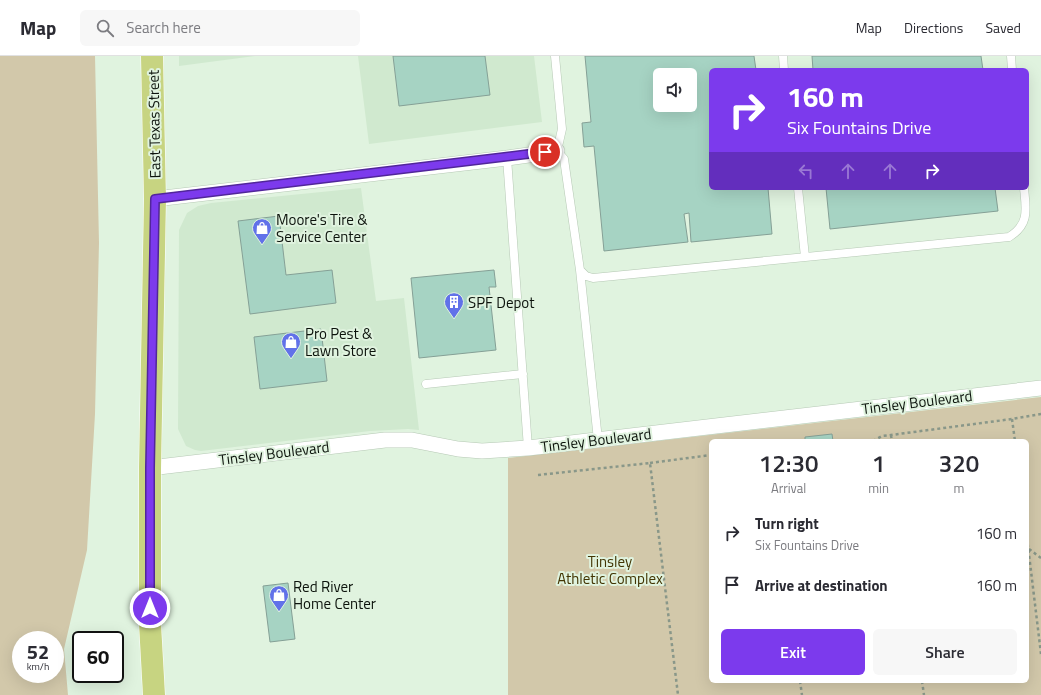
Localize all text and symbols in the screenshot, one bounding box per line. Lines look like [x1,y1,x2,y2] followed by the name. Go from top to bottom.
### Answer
[80,10,360,46] search box
[20,13,56,42] text: Map
[126,16,201,39] text: Search here
[94,17,116,39] icon: search
[856,17,882,38] text: Map
[904,17,963,38] text: Directions
[985,17,1021,38] text: Saved
[653,68,697,112] map controls
[653,68,697,112] button: sound
[142,69,166,178] street label: East Texas Street
[787,75,864,118] text: 160 m
[721,84,773,136] icon: right
[787,114,931,141] text: Six Fountains Drive
[528,135,562,169] pin
[534,141,556,163] icon: arrive
[795,160,817,182] icon: left
[837,160,859,182] icon: ahead
[879,160,901,182] icon: ahead
[921,160,943,182] icon: right
[276,208,368,248] place label: Moore's Tire & Service Center
[251,217,273,245] shop icon: Moore's Tire & Service Center
[443,291,465,319] building icon: SPF Depot
[468,291,535,314] place label: SPF Depot
[305,322,376,362] place label: Pro Pest & Lawn Store
[280,331,302,359] shop icon: Pro Pest & Lawn Store
[860,384,974,420] street label: Tinsley Boulevard
[539,422,653,458] street label: Tinsley Boulevard
[217,435,331,471] street label: Tinsley Boulevard
[759,445,818,481] text: 12:30
[872,445,885,481] text: 1
[939,445,979,481] text: 320
[771,478,806,498] text: Arrival
[868,478,889,498] text: min
[954,478,964,498] text: m
[755,512,819,535] text: Turn right
[721,522,743,544] icon: right
[976,522,1017,545] text: 160 m
[755,535,859,555] text: Six Fountains Drive
[557,550,663,590] park label: Tinsley Athletic Complex
[721,574,743,596] icon: arrive
[755,574,888,597] text: Arrive at destination
[976,574,1017,597] text: 160 m
[293,575,376,615] place label: Red River Home Center
[268,584,290,612] shop icon: Red River Home Center
[129,587,171,629] position arrow
[721,629,865,675] button: Exit
[873,629,1017,675] button: Share
[72,631,124,683] speed limit sign: 60
[27,636,49,667] text: 52
[27,659,49,674] text: km/h

